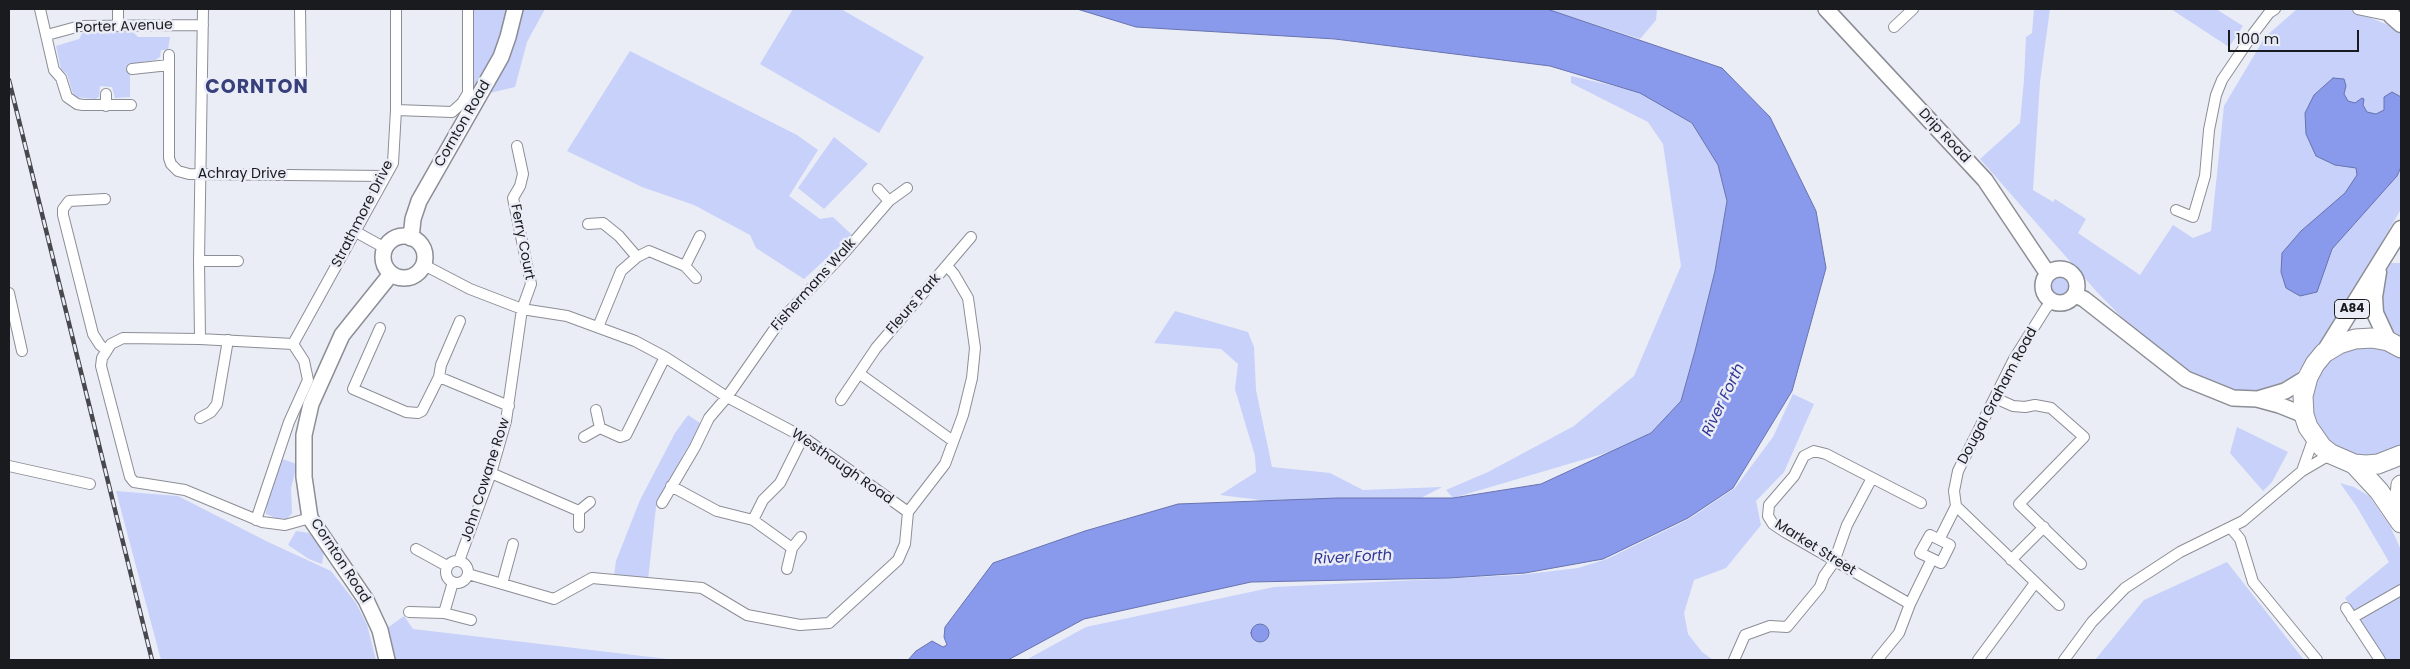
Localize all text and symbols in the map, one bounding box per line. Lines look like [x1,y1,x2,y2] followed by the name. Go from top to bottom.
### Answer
[75,17,173,37] street label: Porter Avenue
[2230,20,2361,52] scale bar
[2236,28,2279,49] text: 100 m
[204,77,310,99] district label: CORNTON
[431,78,495,170] street label: Cornton Road
[1915,105,1973,167] street label: Drip Road
[329,158,397,270] street label: Strathmore Drive
[198,166,286,182] street label: Achray Drive
[506,203,538,281] street label: Ferry Court
[768,235,860,335] street label: Fishermans Walk
[883,270,945,338] street label: Fleurs Park
[2334,300,2370,318] road number: A84
[1955,325,2041,467] street label: Dougal Graham Road
[1699,361,1749,439] water label: River Forth
[458,416,514,544] street label: John Cowane Row
[788,426,896,508] street label: Westhaugh Road
[307,516,373,606] street label: Cornton Road
[1771,516,1859,580] street label: Market Street
[1313,547,1393,569] water label: River Forth

